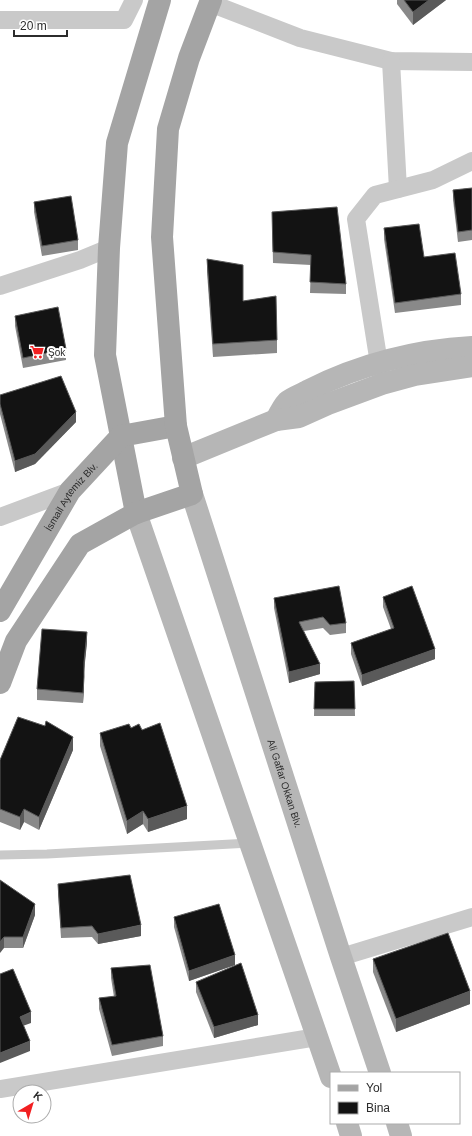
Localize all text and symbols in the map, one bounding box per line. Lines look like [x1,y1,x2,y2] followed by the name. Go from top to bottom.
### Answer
[14,12,67,38] scale bar
[20,19,47,33] text: 20 m
[29,344,45,360] supermarket icon: Şok
[48,347,66,358] place label: Şok
[42,460,100,533] street label: İsmail Aytemiz Blv.
[265,738,304,829] street label: Ali Gaffar Okkan Blv.
[330,1072,460,1124] legend
[366,1081,382,1095] text: Yol
[12,1084,52,1124] north arrow
[31,1089,45,1103] text: K
[366,1101,390,1115] text: Bina

